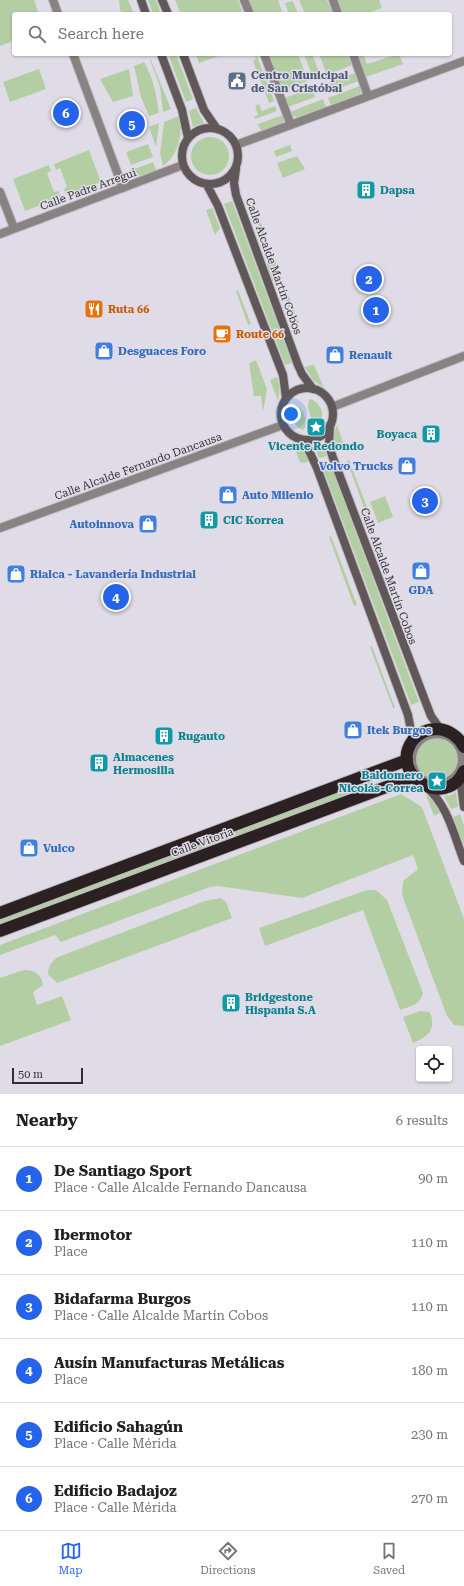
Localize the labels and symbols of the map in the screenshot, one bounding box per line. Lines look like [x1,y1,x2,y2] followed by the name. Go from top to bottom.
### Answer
[251,69,349,95] place label: Centro Municipal de San Cristóbal
[226,70,248,92] public building icon: Centro Municipal de San Cristóbal
[53,98,79,128] pin: 6
[119,109,145,139] pin: 5
[38,166,139,213] street label: Calle Padre Arregui
[355,179,377,201] building icon: Dapsa
[380,184,415,197] place label: Dapsa
[243,196,304,336] street label: Calle Alcalde Martín Cobos
[356,264,382,294] pin: 2
[363,295,389,325] pin: 1
[83,298,105,320] restaurant icon: Ruta 66
[108,303,149,316] place label: Ruta 66
[211,323,233,345] cafe icon: Route 66
[236,328,284,341] place label: Route 66
[93,340,115,362] shop icon: Desguaces Foro
[324,344,346,366] shop icon: Renault
[118,345,206,358] place label: Desguaces Foro
[349,349,393,362] place label: Renault
[281,404,301,424] your location
[305,416,327,438] place icon: Vicente Redondo
[420,423,442,445] building icon: Boyaca
[376,428,418,441] place label: Boyaca
[53,430,224,503] street label: Calle Alcalde Fernando Dancausa
[268,440,364,453] place label: Vicente Redondo
[396,455,418,477] shop icon: Volvo Trucks
[319,460,393,473] place label: Volvo Trucks
[217,484,239,506] shop icon: Auto Milenio
[412,486,438,516] pin: 3
[242,489,314,502] place label: Auto Milenio
[358,506,419,646] street label: Calle Alcalde Martín Cobos
[198,509,220,531] building icon: CIC Korrea
[137,513,159,535] shop icon: Autoinnova
[223,514,284,527] place label: CIC Korrea
[69,518,135,531] place label: Autoinnova
[410,560,432,582] shop icon: GDA
[5,563,27,585] shop icon: Rialca - Lavandería Industrial
[30,568,196,581] place label: Rialca - Lavandería Industrial
[103,582,129,612] pin: 4
[409,584,434,597] place label: GDA
[342,719,364,741] shop icon: Itek Burgos
[367,724,432,737] place label: Itek Burgos
[153,725,175,747] building icon: Rugauto
[178,730,225,743] place label: Rugauto
[113,751,175,777] place label: Almacenes Hermosilla
[88,752,110,774] building icon: Almacenes Hermosilla
[339,769,424,795] place label: Baldomero Nicolás-Correa
[426,770,448,792] place icon: Baldomero Nicolás-Correa
[169,825,235,860] street label: Calle Vitoria
[18,837,40,859] shop icon: Vulco
[43,842,75,855] place label: Vulco
[245,991,316,1017] place label: Bridgestone Hispania S.A
[220,992,242,1014] building icon: Bridgestone Hispania S.A
[12,1066,83,1085] scale bar

